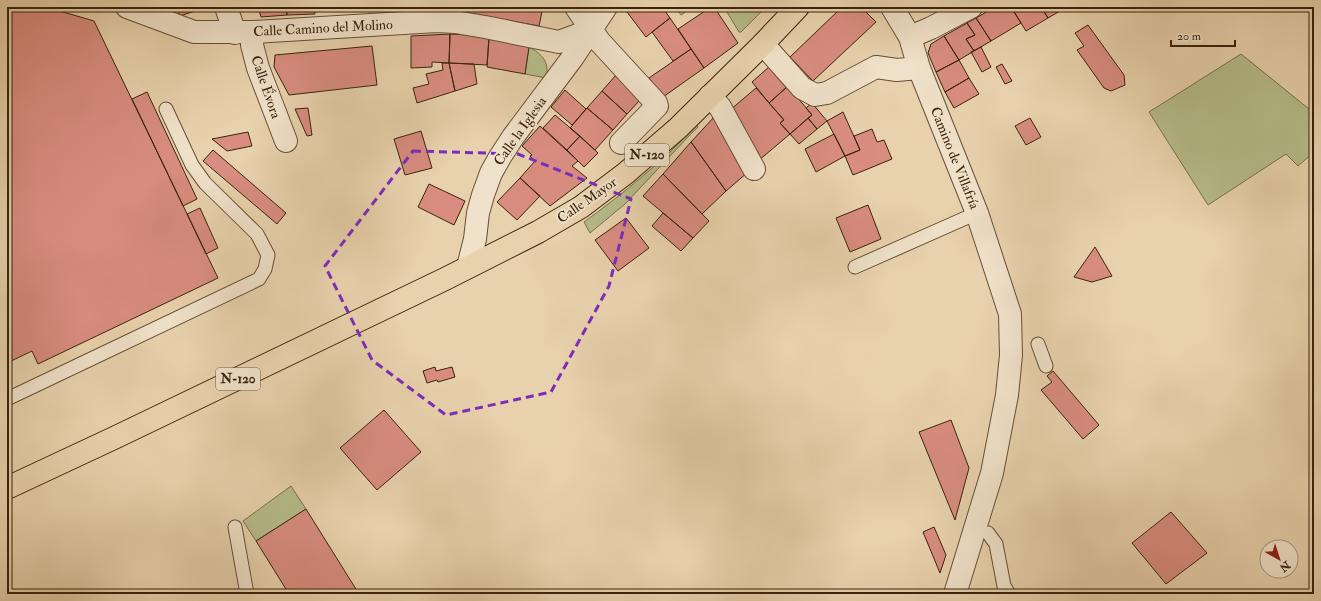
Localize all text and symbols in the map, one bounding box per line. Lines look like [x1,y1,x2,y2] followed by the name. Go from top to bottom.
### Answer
[253,16,393,40] street label: Calle Camino del Molino
[1171,22,1235,48] scale bar
[1177,29,1202,44] text: 20 m
[247,53,285,121] street label: Calle Évora
[490,93,550,169] street label: Calle la Iglesia
[927,104,983,212] street label: Camino de Villafría
[625,144,669,166] road number: N-120
[554,173,621,228] street label: Calle Mayor
[216,368,260,390] road number: N-120
[1259,539,1299,579] north arrow
[1276,558,1294,575] text: N

